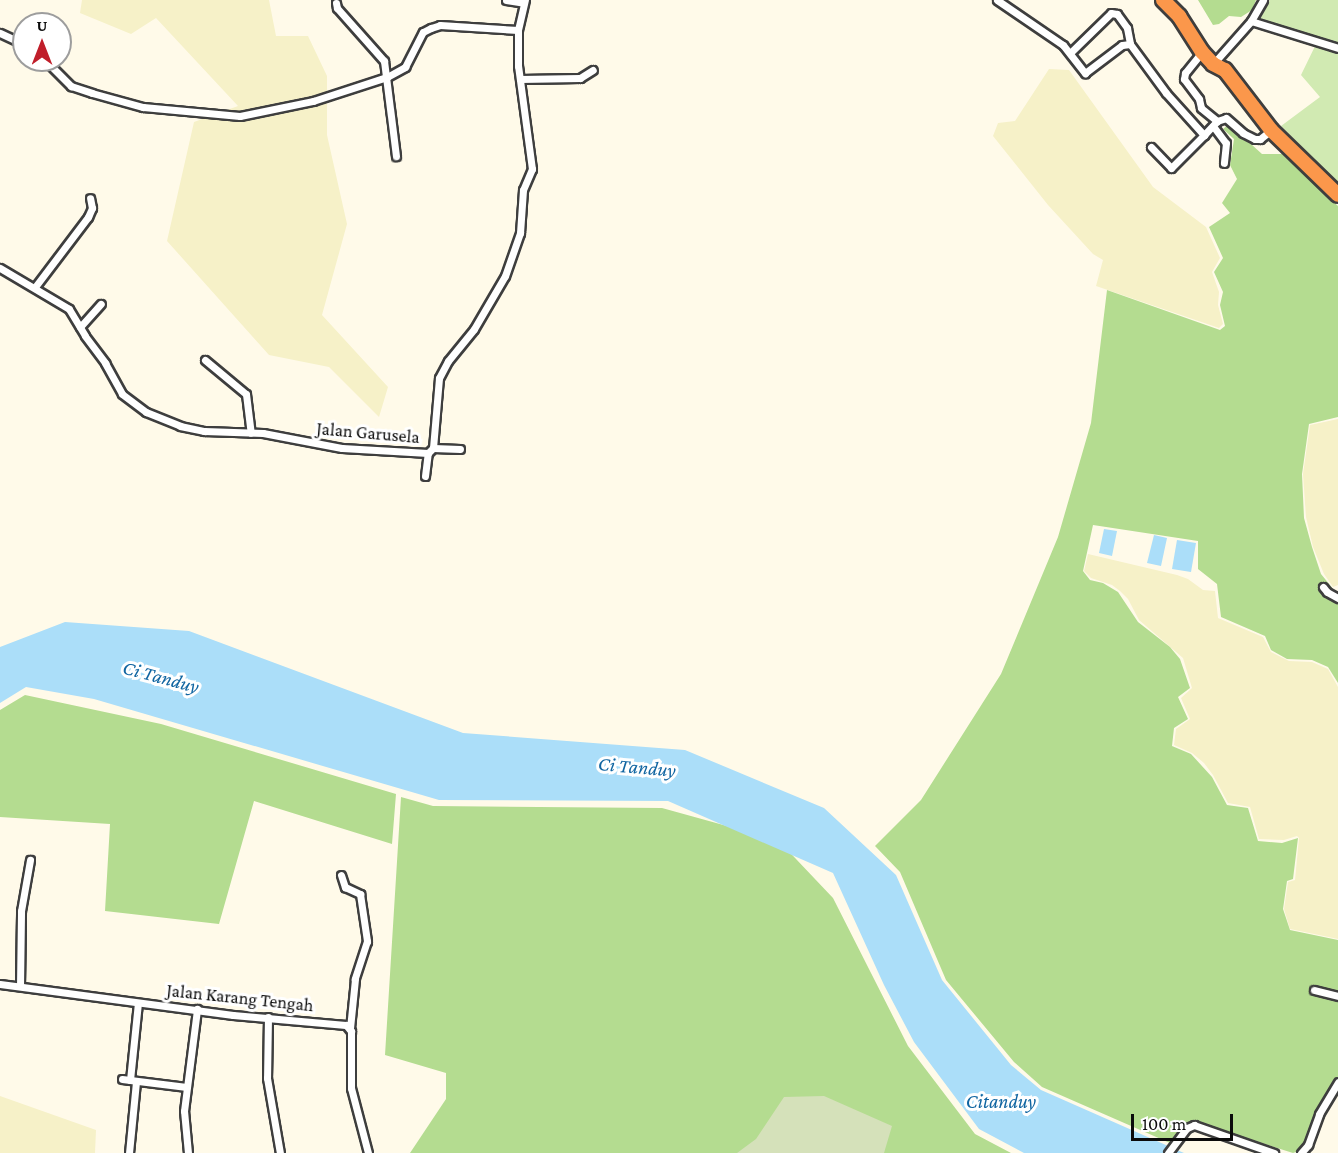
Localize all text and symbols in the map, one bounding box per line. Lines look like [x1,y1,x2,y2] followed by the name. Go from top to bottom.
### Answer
[12,12,72,72] north arrow
[37,17,47,34] text: U
[316,418,420,448] street label: Jalan Garusela
[120,655,202,699] water label: Ci Tanduy
[597,752,677,782] water label: Ci Tanduy
[165,980,315,1016] street label: Jalan Karang Tengah
[966,1089,1036,1113] water label: Citanduy
[1134,1102,1236,1140] scale bar
[1142,1114,1186,1134] text: 100 m

